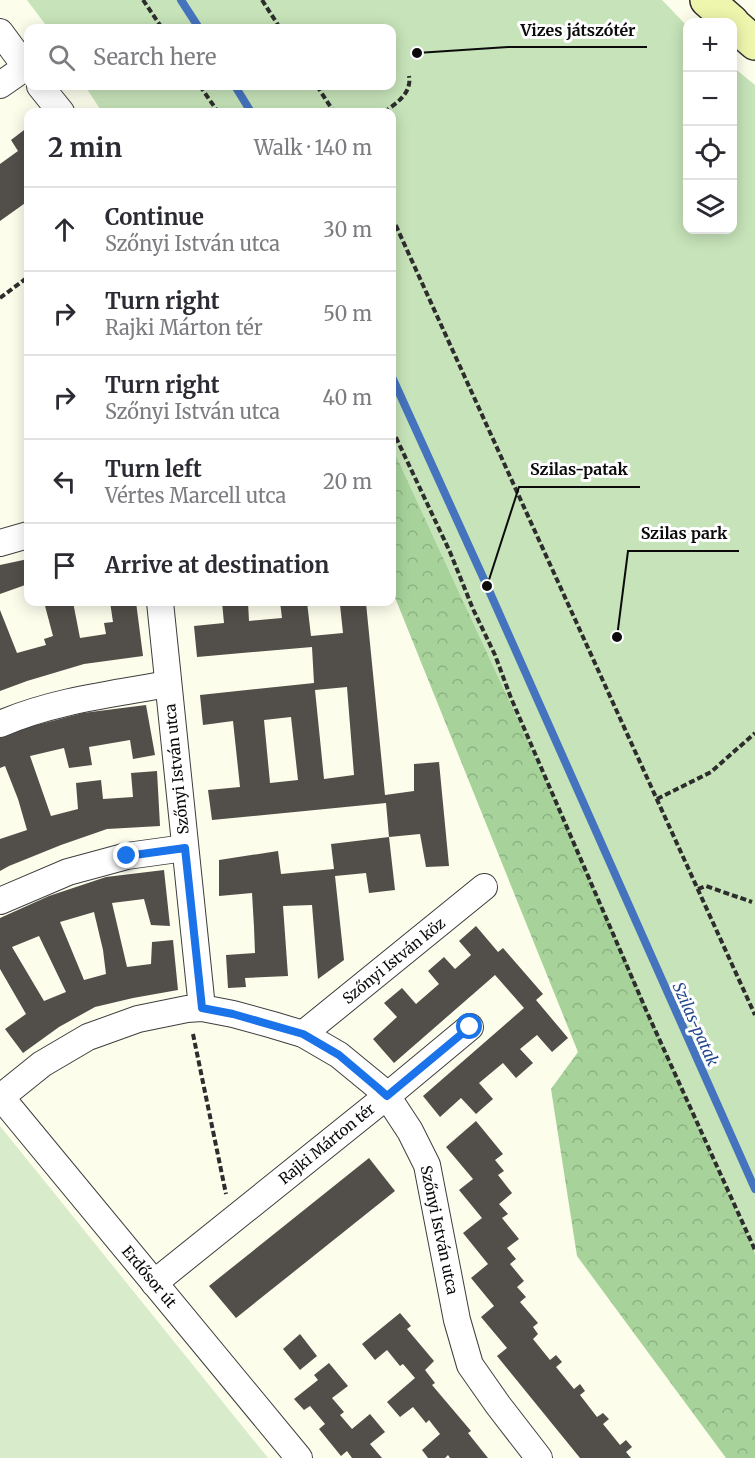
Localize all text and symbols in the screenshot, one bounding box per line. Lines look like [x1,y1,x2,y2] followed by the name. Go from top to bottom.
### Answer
[508,13,647,47] callout: Vizes játszótér
[683,18,737,234] map controls
[683,18,737,72] button: +
[519,20,636,40] text: Vizes játszótér
[24,24,396,90] search box
[45,41,78,74] icon: search
[93,43,216,71] text: Search here
[683,72,737,126] button: −
[683,126,737,180] button: locate
[48,131,122,164] text: 2 min
[254,135,372,160] text: Walk · 140 m
[683,180,737,234] button: layers
[105,203,204,231] text: Continue
[48,213,81,246] icon: ahead
[323,217,372,242] text: 30 m
[105,231,280,256] text: Szőnyi István utca
[105,287,219,315] text: Turn right
[48,297,81,330] icon: right
[323,301,372,326] text: 50 m
[105,315,263,340] text: Rajki Márton tér
[105,371,219,399] text: Turn right
[48,381,81,414] icon: right
[322,385,372,410] text: 40 m
[105,399,280,424] text: Szőnyi István utca
[519,453,640,487] callout: Szilas-patak
[105,455,202,483] text: Turn left
[530,459,629,479] text: Szilas-patak
[48,465,81,498] icon: left
[323,469,372,494] text: 20 m
[105,483,286,508] text: Vértes Marcell utca
[628,517,739,551] callout: Szilas park
[641,523,728,543] text: Szilas park
[48,549,81,582] icon: arrive
[105,551,329,579] text: Arrive at destination
[160,703,193,835] street label: Szőnyi István utca
[113,842,139,868] route end
[338,913,449,1008] street label: Szőnyi István köz
[669,979,723,1069] water label: Szilas-patak
[456,1013,482,1039] route start
[275,1099,379,1188] street label: Rajki Márton tér
[417,1164,462,1296] street label: Szőnyi István utca
[118,1242,181,1312] street label: Erdősor út

